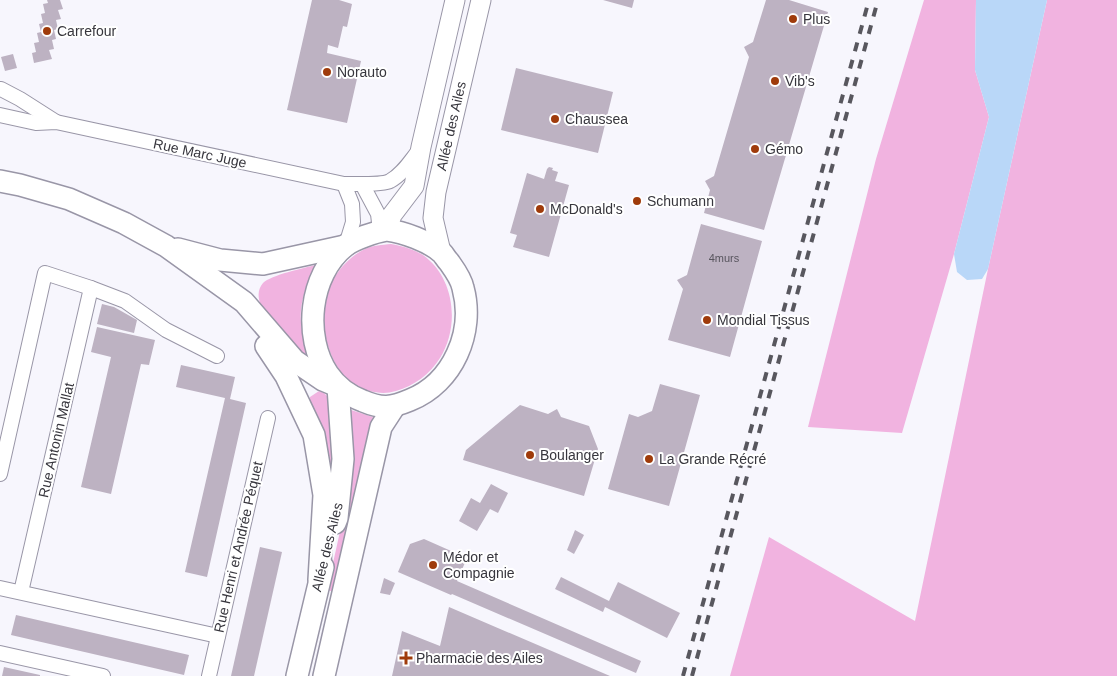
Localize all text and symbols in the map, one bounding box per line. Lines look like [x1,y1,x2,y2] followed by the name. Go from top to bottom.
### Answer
[803,11,830,27] place label: Plus
[787,13,799,25] marker: Plus
[57,23,116,39] place label: Carrefour
[41,25,53,37] marker: Carrefour
[337,64,387,80] place label: Norauto
[321,66,333,78] marker: Norauto
[785,73,815,89] place label: Vib's
[769,75,781,87] marker: Vib's
[433,80,469,172] street label: Allée des Ailes
[565,111,628,127] place label: Chaussea
[549,113,561,125] marker: Chaussea
[152,135,248,171] street label: Rue Marc Juge
[765,141,803,157] place label: Gémo
[749,143,761,155] marker: Gémo
[647,193,714,209] place label: Schumann
[631,195,643,207] marker: Schumann
[550,201,623,217] place label: McDonald's
[534,203,546,215] marker: McDonald's
[709,252,740,264] house number: 4murs
[717,312,810,328] place label: Mondial Tissus
[701,314,713,326] marker: Mondial Tissus
[35,381,77,499] street label: Rue Antonin Mallat
[540,447,604,463] place label: Boulanger
[524,449,536,461] marker: Boulanger
[659,451,767,467] place label: La Grande Récré
[643,453,655,465] marker: La Grande Récré
[211,460,266,634] street label: Rue Henri et Andrée Péquet
[308,501,346,593] street label: Allée des Ailes
[443,549,515,581] place label: Médor et Compagnie
[427,559,439,571] marker: Médor et Compagnie
[416,650,543,666] place label: Pharmacie des Ailes
[400,652,412,664] marker: Pharmacie des Ailes

